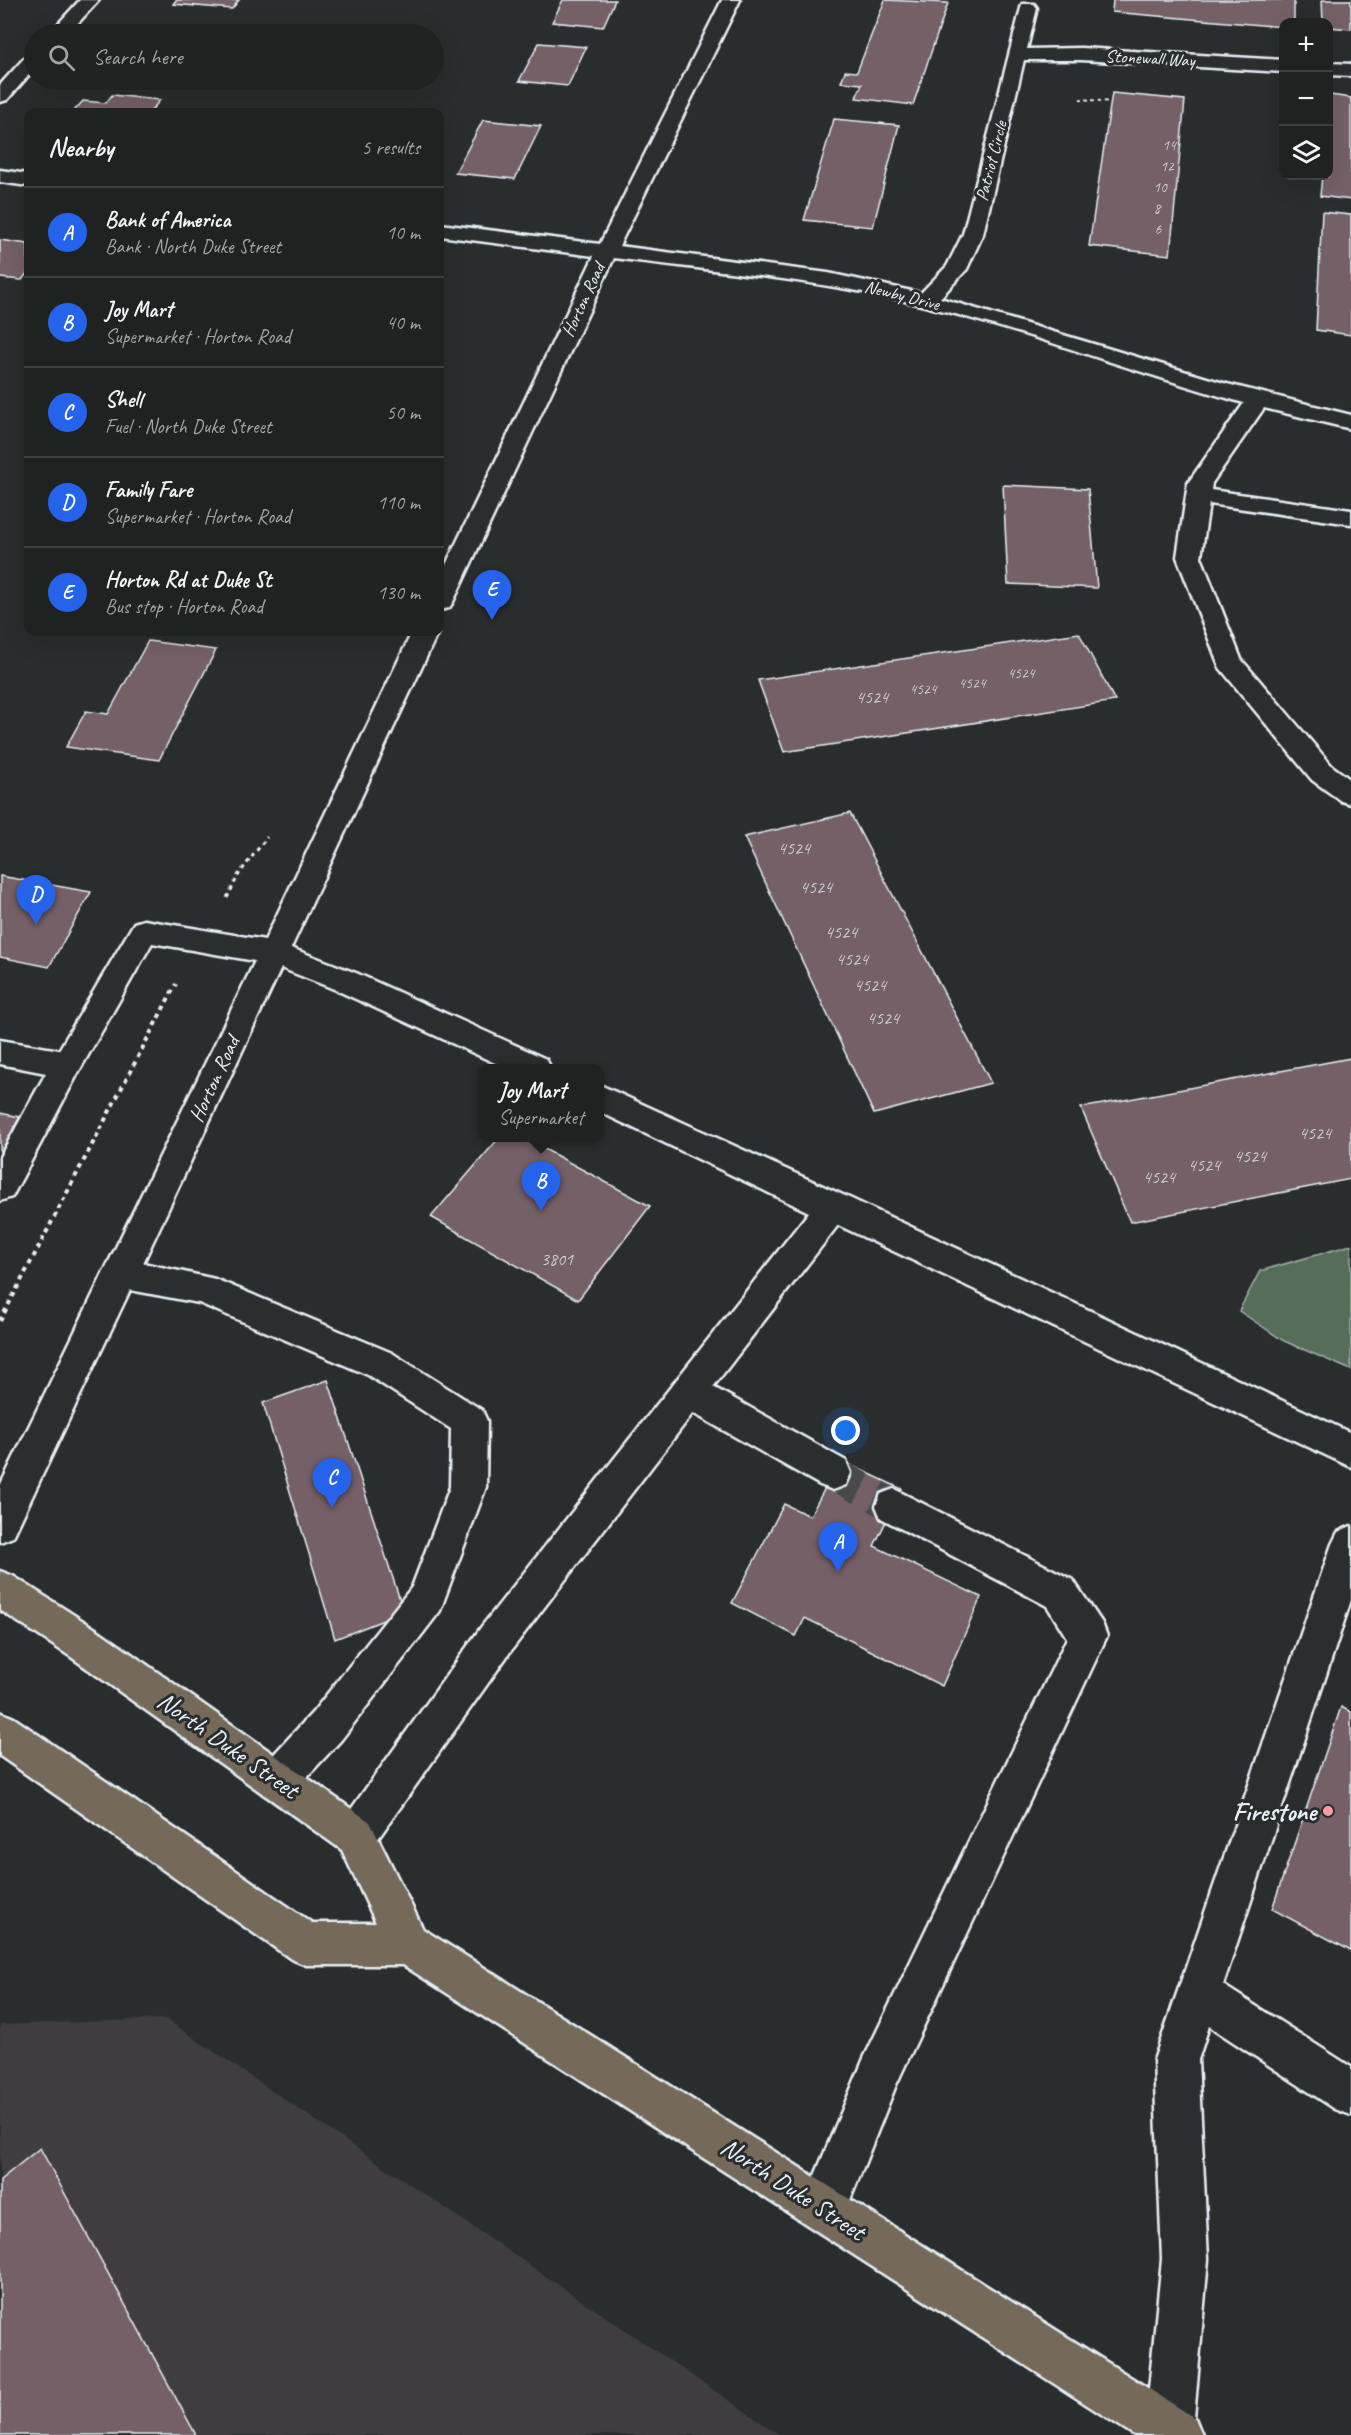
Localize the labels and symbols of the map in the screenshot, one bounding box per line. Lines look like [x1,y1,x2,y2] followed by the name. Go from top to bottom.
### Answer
[1105,45,1197,71] street label: Stonewall Way
[970,118,1012,203] street label: Patriot Circle
[1162,136,1177,155] house number: 14
[1160,157,1175,176] house number: 12
[1153,178,1168,197] house number: 10
[1154,199,1162,218] house number: 8
[1155,220,1163,239] house number: 6
[556,257,611,340] street label: Horton Road
[862,275,943,315] street label: Newby Drive
[472,570,512,620] pin: E
[1007,664,1036,683] house number: 4524
[958,674,987,693] house number: 4524
[909,680,938,699] house number: 4524
[856,686,890,708] house number: 4524
[778,837,812,859] house number: 4524
[16,876,56,925] pin: D
[800,876,834,898] house number: 4524
[825,921,859,943] house number: 4524
[836,948,870,970] house number: 4524
[854,974,888,996] house number: 4524
[867,1007,901,1029] house number: 4524
[183,1029,247,1126] street label: Horton Road
[1299,1122,1333,1144] house number: 4524
[1234,1145,1268,1167] house number: 4524
[1188,1154,1222,1176] house number: 4524
[522,1162,560,1211] pin: B
[1143,1166,1177,1188] house number: 4524
[541,1248,574,1270] house number: 3801
[831,1416,860,1445] your location
[312,1458,352,1508] pin: C
[818,1522,858,1572] pin: A
[151,1684,307,1807] street label: North Duke Street
[1233,1795,1318,1828] place label: Firestone
[1321,1804,1335,1818] marker: Firestone
[715,2130,873,2249] street label: North Duke Street

